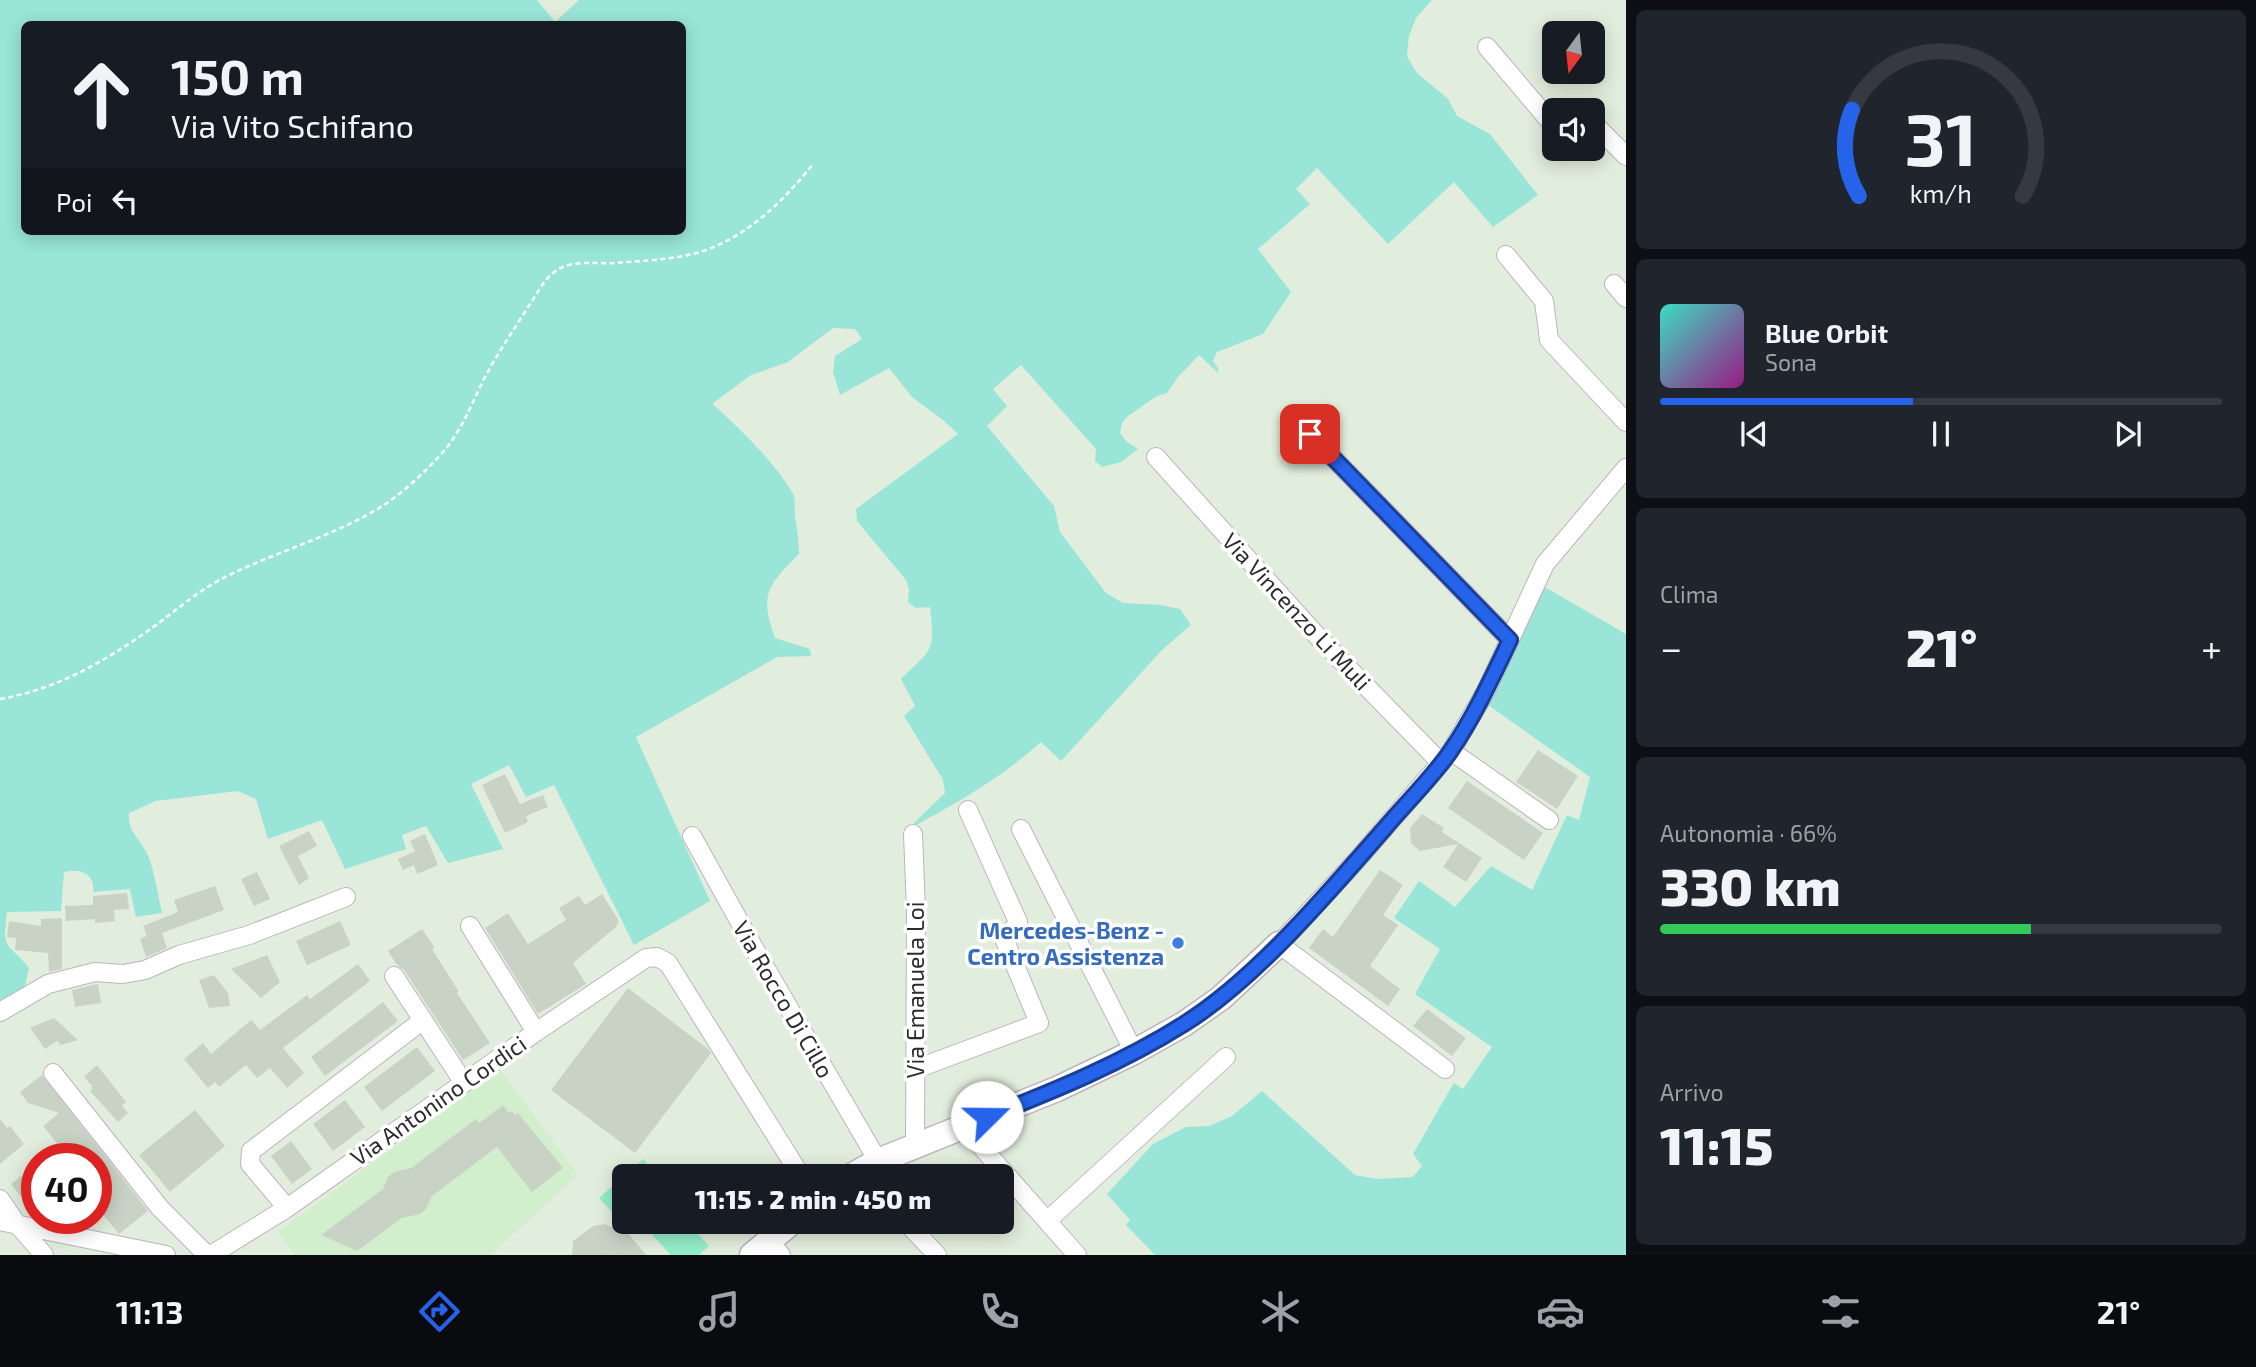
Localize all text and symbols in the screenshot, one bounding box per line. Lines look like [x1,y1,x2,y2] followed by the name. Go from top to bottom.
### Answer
[1542,21,1605,84] north arrow
[1542,21,1605,161] map controls
[171,46,304,105] text: 150 m
[56,49,147,140] icon: ahead
[1905,93,1977,181] text: 31
[1542,98,1605,161] button: sound
[171,106,414,144] text: Via Vito Schifano
[1910,177,1972,207] text: km/h
[106,182,144,220] icon: left
[56,186,92,217] text: Poi
[1765,317,1888,348] text: Blue Orbit
[1765,348,1817,376] text: Sona
[1280,404,1340,464] pin
[1291,415,1329,453] icon: arrive
[1735,415,1773,453] icon: previous
[1922,415,1960,453] icon: pause
[2109,415,2147,453] icon: next
[1217,526,1377,696] street label: Via Vincenzo Li Muli
[1660,580,1718,608] text: Clima
[1906,615,1977,677] text: 21°
[1660,624,1682,670] text: −
[2201,624,2222,670] text: +
[1660,819,1837,847] text: Autonomia · 66%
[1660,854,1841,916] text: 330 km
[901,901,929,1079] street label: Via Emanuela Loi
[728,916,840,1082] street label: Via Rocco Di Cillo
[967,916,1164,970] place label: Mercedes-Benz - Centro Assistenza
[1170,935,1186,951] marker: Mercedes-Benz - Centro Assistenza
[345,1029,531,1171] street label: Via Antonino Cordici
[1660,1078,1724,1106] text: Arrivo
[950,1080,1024,1154] position arrow
[1660,1113,1773,1175] text: 11:15
[21,1143,112,1234] speed limit sign: 40
[695,1183,931,1214] text: 11:15 · 2 min · 450 m
[415,1287,464,1336] icon: directions
[695,1287,744,1336] icon: music
[975,1287,1024,1336] icon: phone
[1256,1287,1305,1336] icon: climate
[1536,1287,1585,1336] icon: car
[1816,1287,1865,1336] icon: filters
[116,1292,184,1330] text: 11:13
[2097,1292,2140,1330] text: 21°

